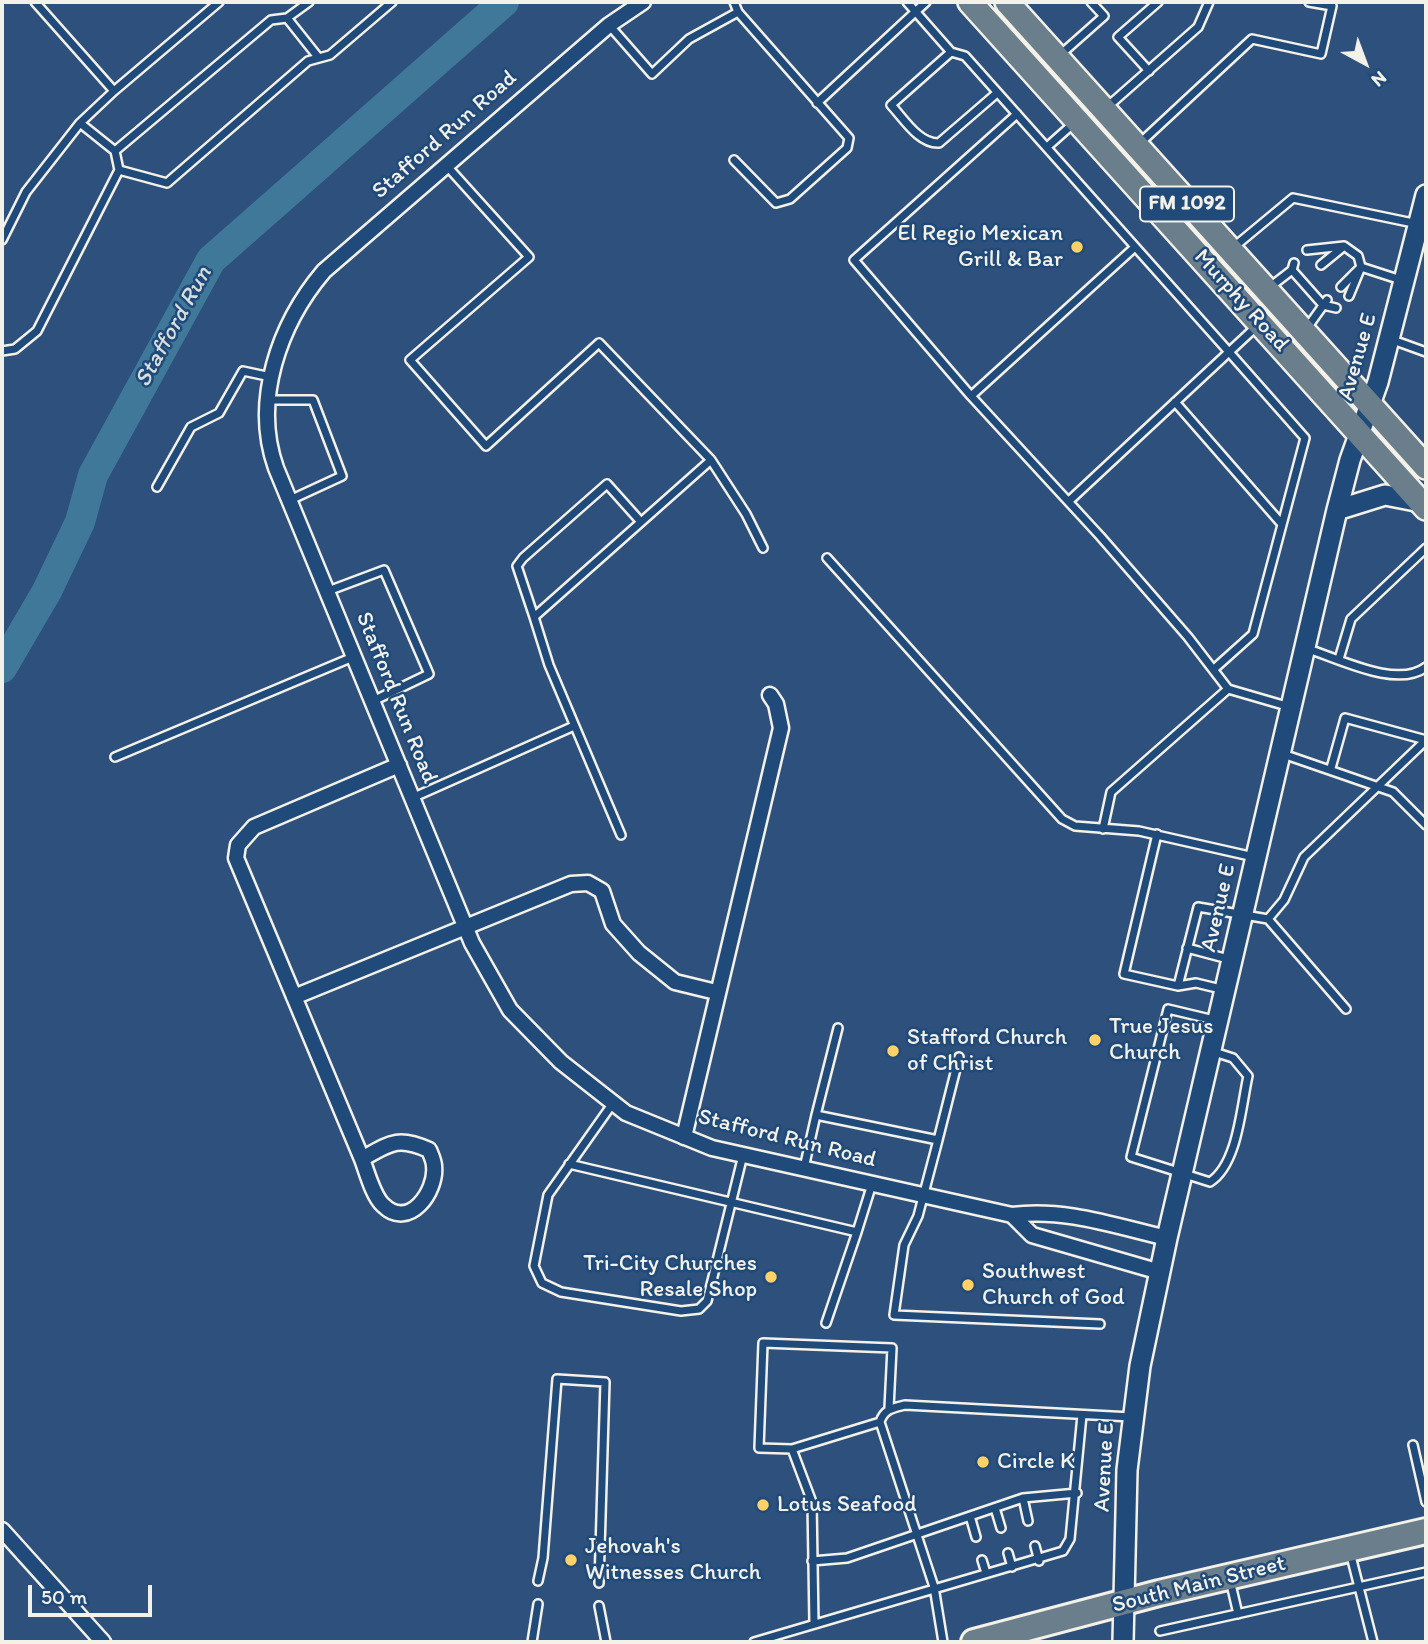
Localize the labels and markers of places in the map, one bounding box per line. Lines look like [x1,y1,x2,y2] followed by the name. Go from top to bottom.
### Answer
[898,220,1063,274] place label: El Regio Mexican Grill & Bar
[1069,239,1085,255] marker: El Regio Mexican Grill & Bar
[1109,1013,1213,1067] place label: True Jesus Church
[907,1024,1067,1078] place label: Stafford Church of Christ
[1087,1032,1103,1048] marker: True Jesus Church
[885,1043,901,1059] marker: Stafford Church of Christ
[583,1250,757,1304] place label: Tri-City Churches Resale Shop
[982,1258,1125,1312] place label: Southwest Church of God
[763,1269,779,1285] marker: Tri-City Churches Resale Shop
[960,1277,976,1293] marker: Southwest Church of God
[997,1448,1075,1476] place label: Circle K
[975,1454,991,1470] marker: Circle K
[777,1491,917,1519] place label: Lotus Seafood
[755,1497,771,1513] marker: Lotus Seafood
[585,1533,761,1587] place label: Jehovah's Witnesses Church
[563,1552,579,1568] marker: Jehovah's Witnesses Church

